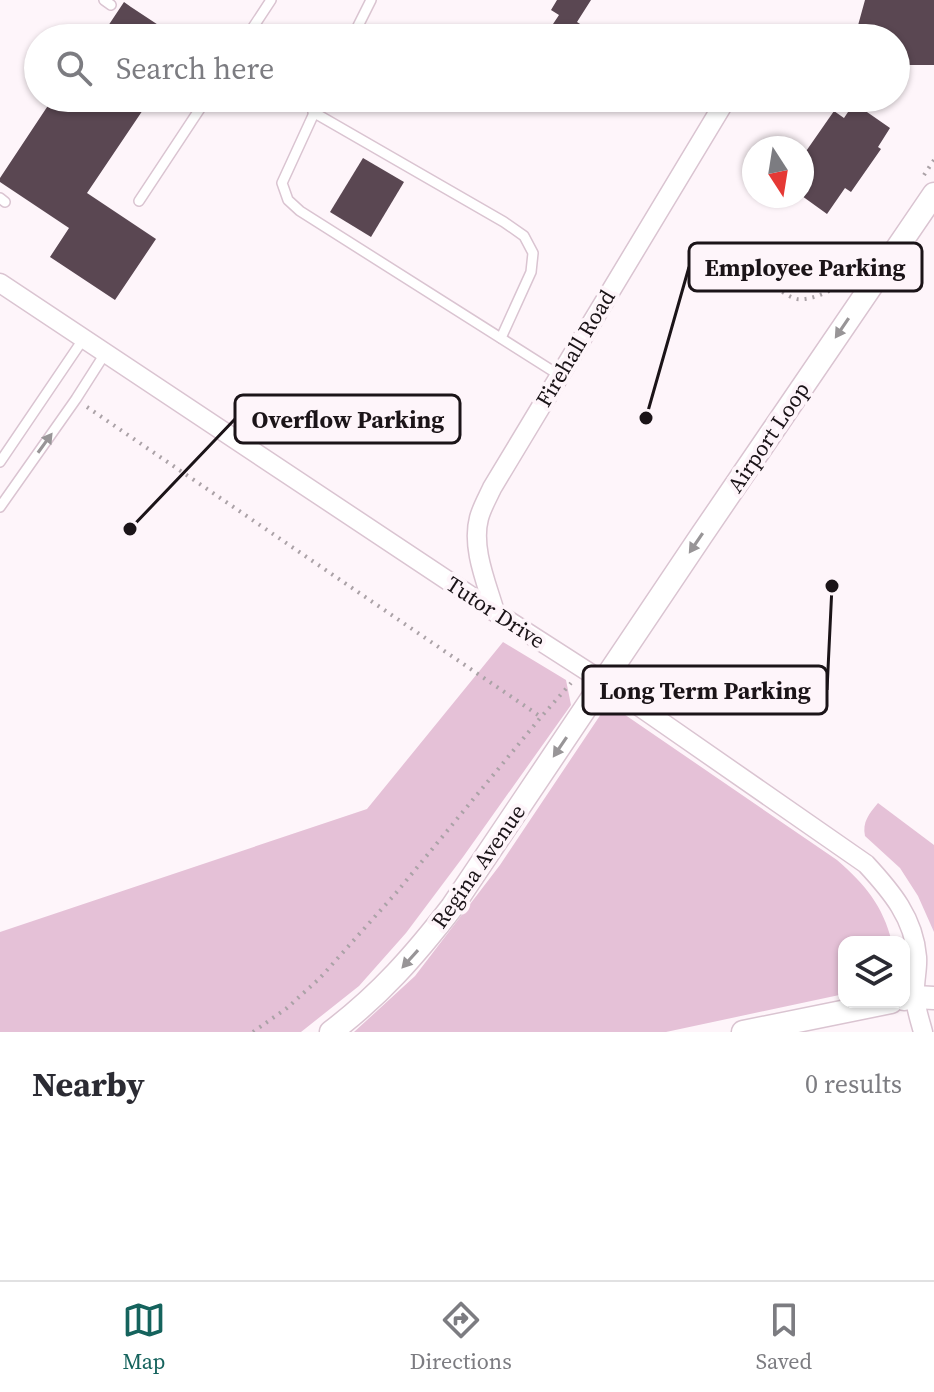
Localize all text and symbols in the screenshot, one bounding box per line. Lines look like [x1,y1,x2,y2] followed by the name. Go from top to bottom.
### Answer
[24,24,910,112] search box
[52,46,96,90] icon: search
[116,48,274,89] text: Search here
[742,136,814,208] north arrow
[689,243,922,291] callout: Employee Parking
[704,251,906,284] text: Employee Parking
[528,283,622,412] street label: Firehall Road
[835,317,850,338] one-way arrow
[720,376,816,498] street label: Airport Loop
[235,395,460,443] callout: Overflow Parking
[252,403,444,436] text: Overflow Parking
[36,433,52,453] one-way arrow
[689,532,704,553] one-way arrow
[441,569,551,655] street label: Tutor Drive
[583,666,827,714] callout: Long Term Parking
[599,674,811,707] text: Long Term Parking
[553,736,568,757] one-way arrow
[424,798,532,934] street label: Regina Avenue
[838,936,910,1008] map controls
[838,936,910,1008] button: layers
[402,949,420,968] one-way arrow
[32,1061,145,1107] text: Nearby
[805,1066,902,1102] text: 0 results
[122,1298,166,1376] tab: Map
[410,1298,512,1376] tab: Directions
[756,1298,812,1376] tab: Saved

